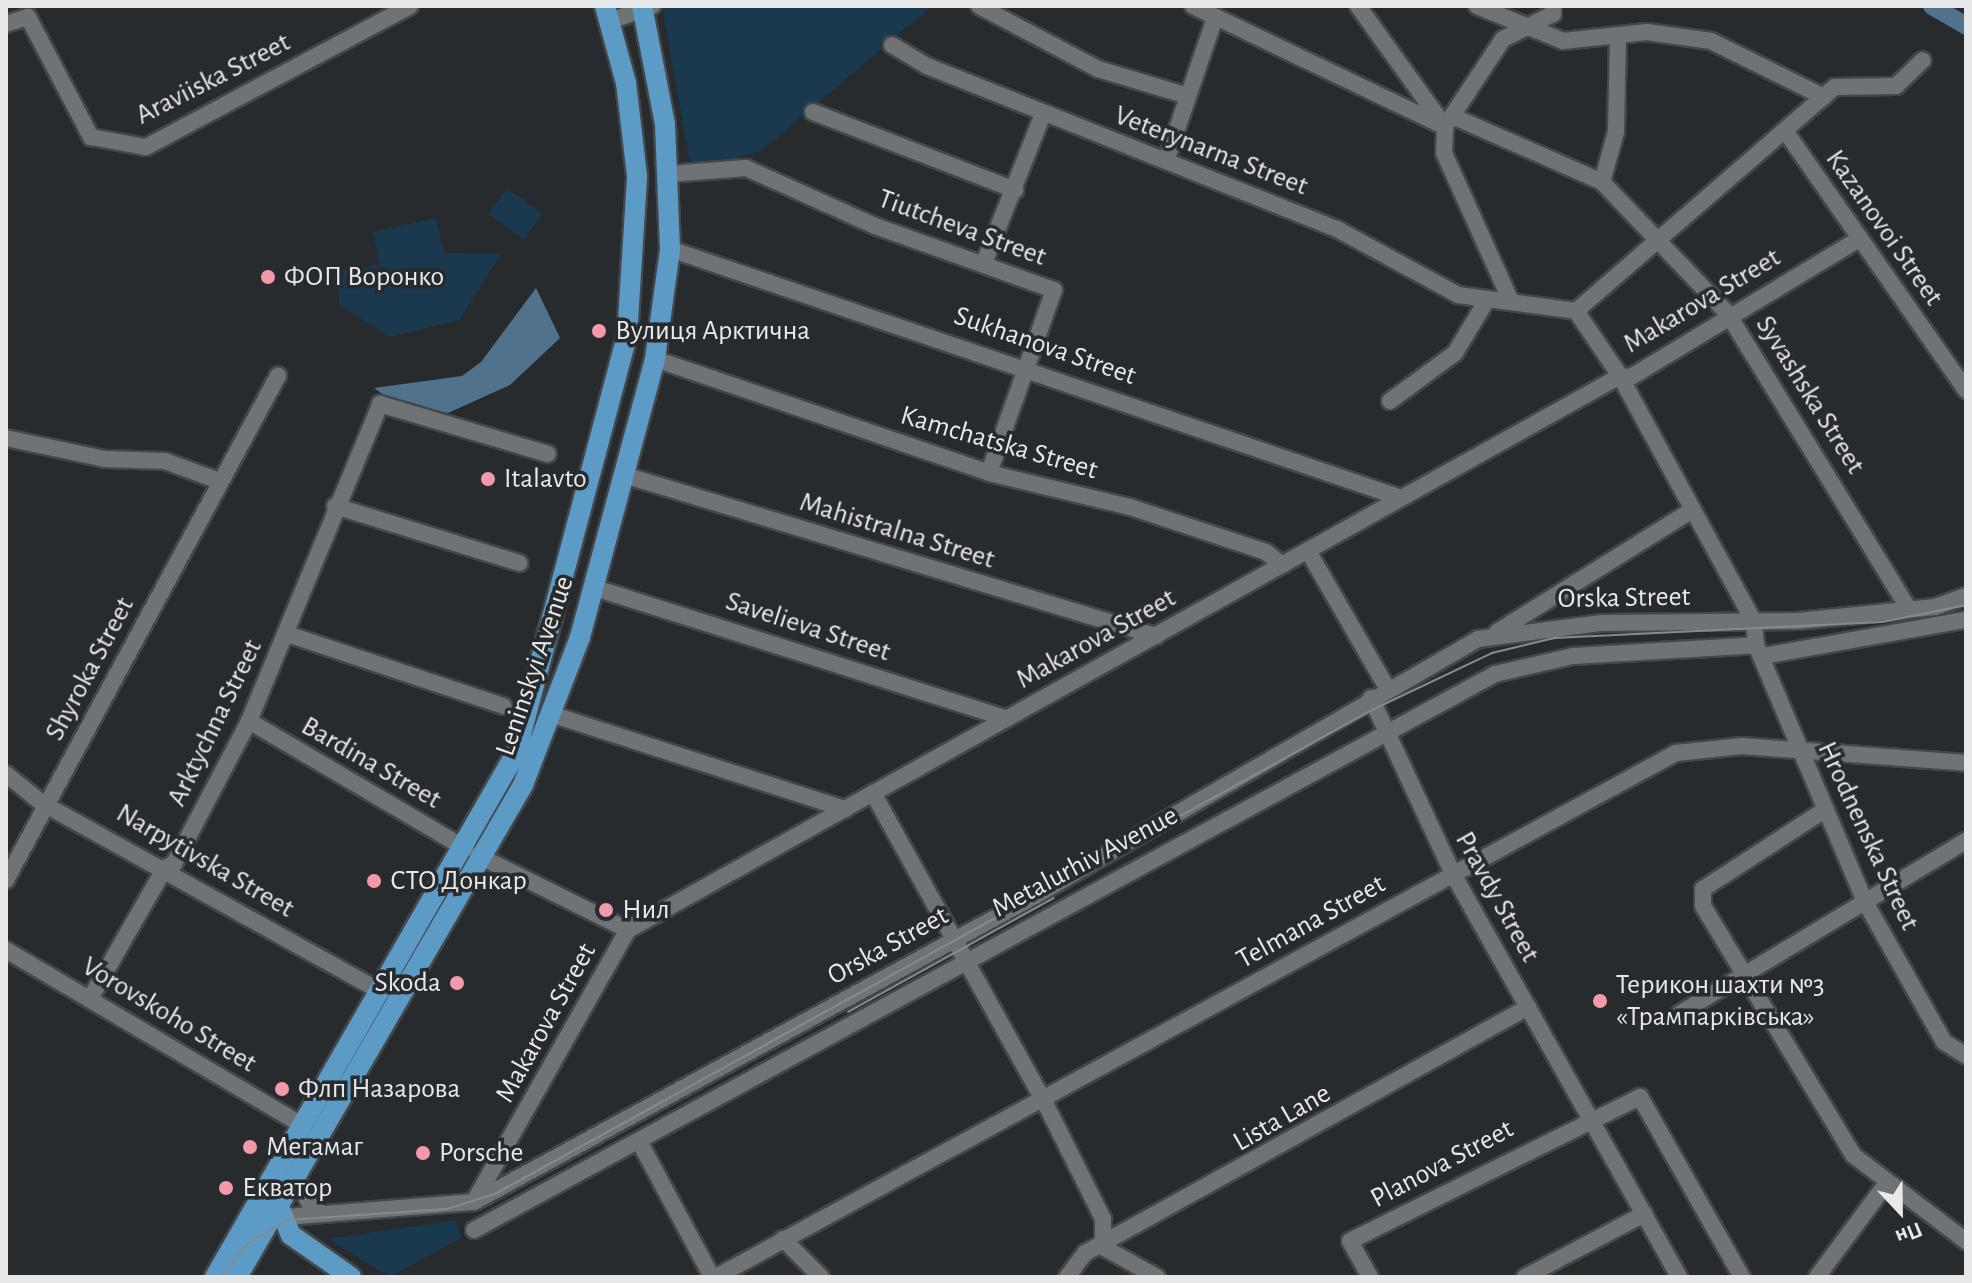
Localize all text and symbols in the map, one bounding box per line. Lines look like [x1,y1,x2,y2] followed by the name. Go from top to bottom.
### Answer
[130,26,296,132] street label: Araviiska Street
[1110,99,1312,203] street label: Veterynarna Street
[1818,144,1950,312] street label: Kazanovoi Street
[873,182,1051,274] street label: Tiutcheva Street
[1618,241,1786,361] street label: Makarova Street
[284,260,444,294] place label: ФОП Воронко
[259,268,277,286] marker: ФОП Воронко
[950,299,1140,393] street label: Sukhanova Street
[1748,310,1872,480] street label: Syvashska Street
[615,314,810,348] place label: Вулиця Арктична
[590,322,608,340] marker: Вулиця Арктична
[897,399,1101,487] street label: Kamchatska Street
[504,462,587,496] place label: Italavto
[479,470,497,488] marker: Italavto
[796,485,998,577] street label: Mahistralna Street
[489,572,581,760] street label: Leninskyi Avenue
[1557,580,1691,616] street label: Orska Street
[1011,581,1181,697] street label: Makarova Street
[721,585,895,669] street label: Savelieva Street
[38,592,142,746] street label: Shyroka Street
[160,634,270,812] street label: Arktychna Street
[295,709,447,817] street label: Bardina Street
[1810,736,1926,936] street label: Hrodnenska Street
[110,797,300,925] street label: Narpytivska Street
[986,799,1184,925] street label: Metalurhiv Avenue
[1447,826,1547,968] street label: Pravdy Street
[390,864,527,898] place label: СТО Донкар
[1231,867,1391,977] street label: Telmana Street
[365,872,383,890] marker: СТО Донкар
[622,893,670,927] place label: Нил
[822,899,954,993] street label: Orska Street
[597,901,615,919] marker: Нил
[488,938,604,1108] street label: Makarova Street
[76,950,262,1080] street label: Vorovskoho Street
[375,966,441,1000] place label: Skoda
[1616,968,1825,1034] place label: Терикон шахти №3 «Трампарківська»
[448,974,466,992] marker: Skoda
[1591,992,1609,1010] marker: Терикон шахти №3 «Трампарківська»
[298,1072,460,1106] place label: Флп Назарова
[1227,1077,1337,1159] street label: Lista Lane
[273,1080,291,1098] marker: Флп Назарова
[1365,1112,1519,1216] street label: Planova Street
[266,1130,363,1164] place label: Мегамаг
[439,1136,524,1170] place label: Porsche
[241,1138,259,1156] marker: Мегамаг
[414,1144,432,1162] marker: Porsche
[242,1171,332,1205] place label: Екватор
[1860,1171,1940,1251] north arrow
[217,1179,235,1197] marker: Екватор
[1892,1218,1926,1248] text: Пн

